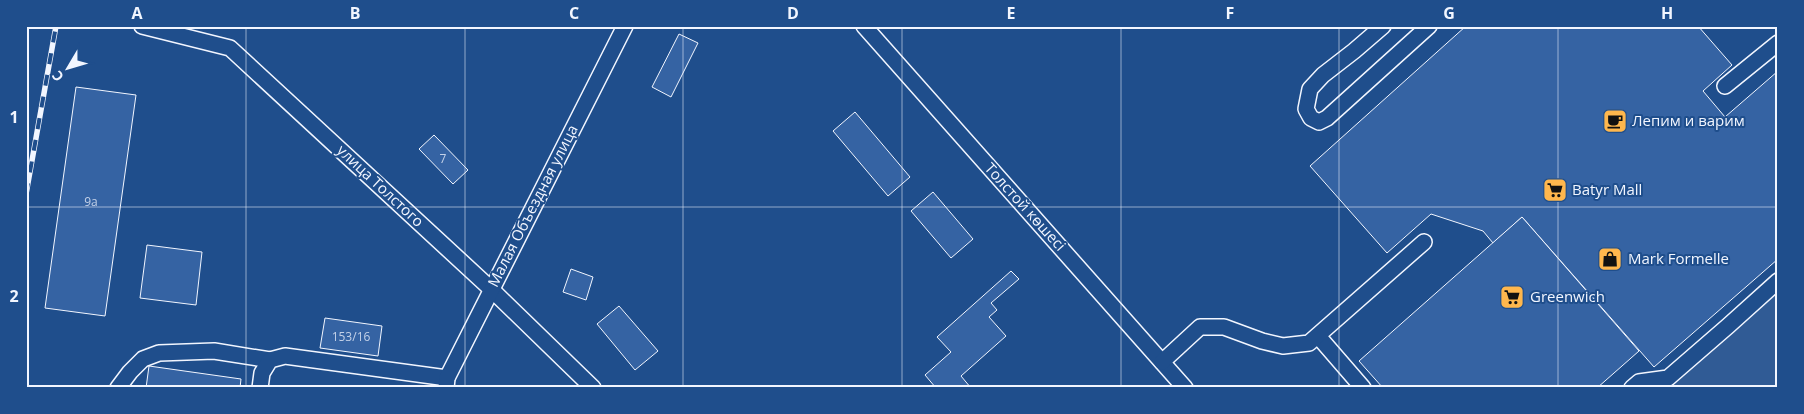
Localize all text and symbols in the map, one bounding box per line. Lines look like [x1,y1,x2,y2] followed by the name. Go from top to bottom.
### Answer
[131,2,143,24] text: A
[350,2,360,24] text: B
[569,2,579,24] text: C
[787,2,799,24] text: D
[1007,2,1016,24] text: E
[1226,2,1234,24] text: F
[1443,2,1455,24] text: G
[1661,2,1673,24] text: H
[42,42,92,92] north arrow
[47,67,68,86] text: С
[9,106,19,128] text: 1
[1602,108,1628,134] cafe icon: Лепим и варим
[1632,110,1745,130] place label: Лепим и варим
[482,121,582,290] street label: Малая Объездная улица
[333,140,428,231] street label: улица Толстого
[440,150,447,167] house number: 7
[981,158,1071,255] street label: Толстой көшесі
[1542,177,1568,203] supermarket icon: Batyr Mall
[1572,179,1642,199] place label: Batyr Mall
[84,193,98,210] house number: 9а
[1597,246,1623,272] shop icon: Mark Formelle
[1628,248,1729,268] place label: Mark Formelle
[1499,284,1525,310] supermarket icon: Greenwich
[9,285,19,307] text: 2
[1530,286,1605,306] place label: Greenwich
[332,328,370,345] house number: 153/16

